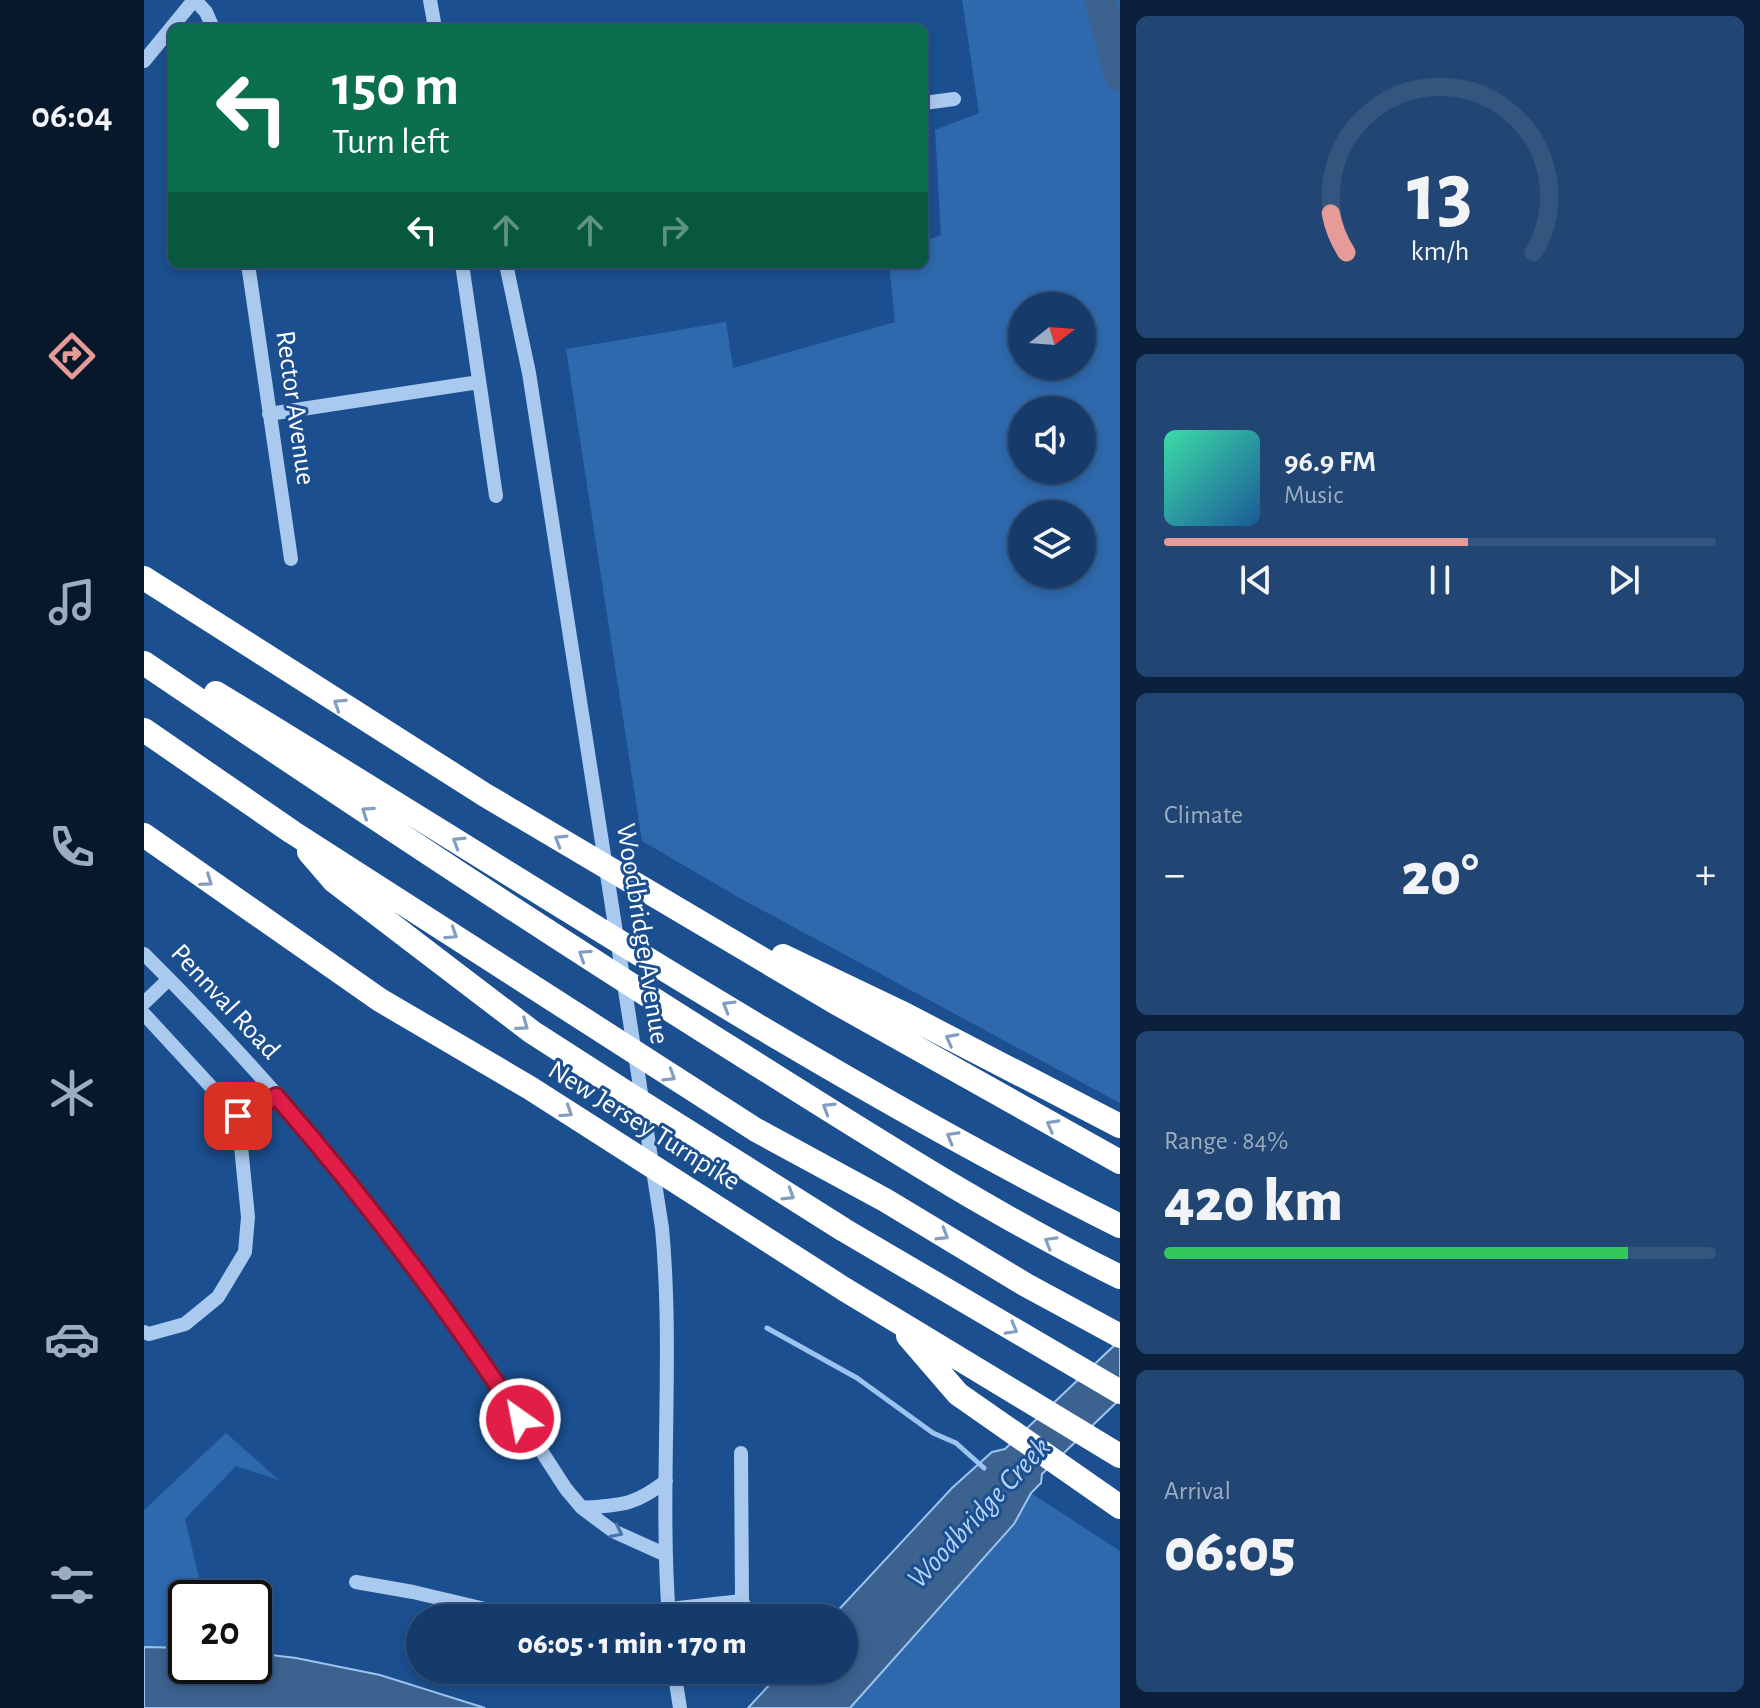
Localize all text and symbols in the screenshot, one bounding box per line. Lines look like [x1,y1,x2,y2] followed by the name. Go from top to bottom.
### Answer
[200,56,304,160] icon: left
[332,59,459,115] text: 150 m
[31,98,113,134] text: 06:04
[332,124,449,160] text: Turn left
[1407,152,1473,236] text: 13
[400,208,444,252] icon: left
[484,208,528,252] icon: ahead
[568,208,612,252] icon: ahead
[652,208,696,252] icon: right
[1411,237,1469,266] text: km/h
[1008,292,1096,380] north arrow
[1008,292,1096,588] map controls
[44,328,100,384] icon: directions
[270,329,320,487] street label: Rector Avenue
[1008,396,1096,484] button: sound
[1284,447,1376,477] text: 96.9 FM
[1284,482,1343,508] text: Music
[1008,500,1096,588] button: layers
[1234,558,1278,602] icon: previous
[1418,558,1462,602] icon: pause
[1602,558,1646,602] icon: next
[44,574,100,630] icon: music
[333,698,348,713] one-way arrow
[1164,802,1243,828] text: Climate
[361,806,375,821] one-way arrow
[44,819,100,875] icon: phone
[611,822,673,1046] street label: Woodbridge Avenue
[554,834,569,849] one-way arrow
[452,836,467,851] one-way arrow
[1401,846,1479,906] text: 20°
[1164,853,1185,897] text: −
[1695,853,1716,897] text: +
[199,871,213,886] one-way arrow
[443,925,458,940] one-way arrow
[165,939,285,1065] street label: Pennval Road
[578,950,592,965] one-way arrow
[722,1000,737,1016] one-way arrow
[514,1015,528,1030] one-way arrow
[945,1033,960,1048] one-way arrow
[543,1056,745,1196] street label: New Jersey Turnpike
[44,1065,100,1121] icon: climate
[661,1066,676,1081] one-way arrow
[204,1082,272,1150] pin
[216,1094,260,1138] icon: arrive
[558,1103,573,1118] one-way arrow
[822,1103,836,1118] one-way arrow
[1046,1119,1060,1134] one-way arrow
[1164,1128,1289,1154] text: Range · 84%
[946,1131,961,1147] one-way arrow
[1164,1172,1343,1232] text: 420 km
[780,1185,795,1201] one-way arrow
[934,1225,949,1240] one-way arrow
[1045,1236,1059,1252] one-way arrow
[44,1311,100,1367] icon: car
[1003,1319,1018,1335] one-way arrow
[478,1377,562,1461] position arrow
[902,1432,1056,1594] water label: Woodbridge Creek
[1164,1478,1231,1504] text: Arrival
[609,1522,624,1538] one-way arrow
[1164,1522,1295,1582] text: 06:05
[44,1557,100,1613] icon: filters
[168,1580,272,1684] speed limit sign: 20
[517,1629,747,1659] text: 06:05 · 1 min · 170 m

